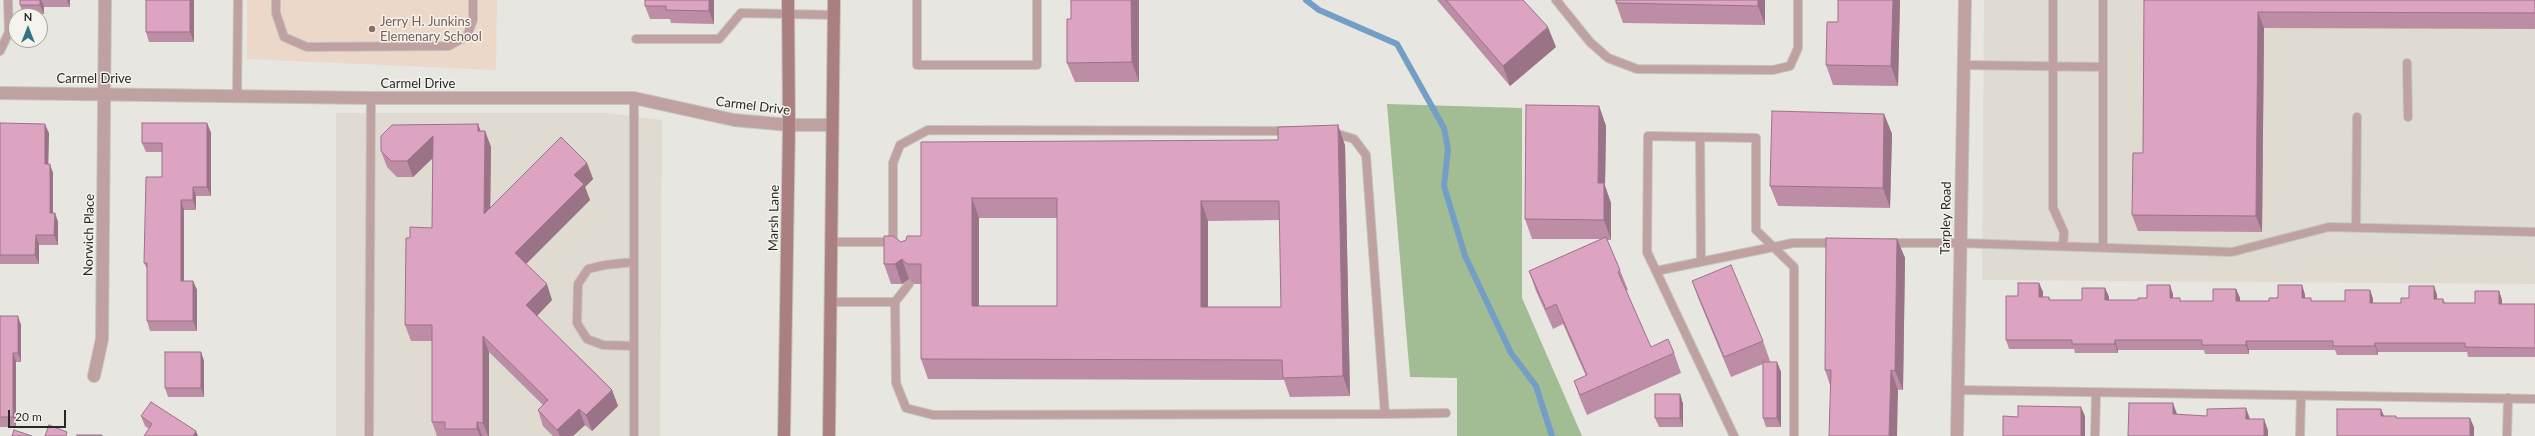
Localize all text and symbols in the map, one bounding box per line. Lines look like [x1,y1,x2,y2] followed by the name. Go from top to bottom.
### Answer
[8,8,48,48] north arrow
[24,10,32,23] text: N
[380,14,482,45] place label: Jerry H. Junkins Elemenary School
[367,24,377,34] marker: Jerry H. Junkins Elemenary School
[57,71,131,87] street label: Carmel Drive
[381,76,455,92] street label: Carmel Drive
[715,94,791,118] street label: Carmel Drive
[1938,181,1954,255] street label: Tarpley Road
[766,185,782,251] street label: Marsh Lane
[80,194,98,276] street label: Norwich Place
[10,402,68,428] scale bar
[15,409,42,424] text: 20 m

